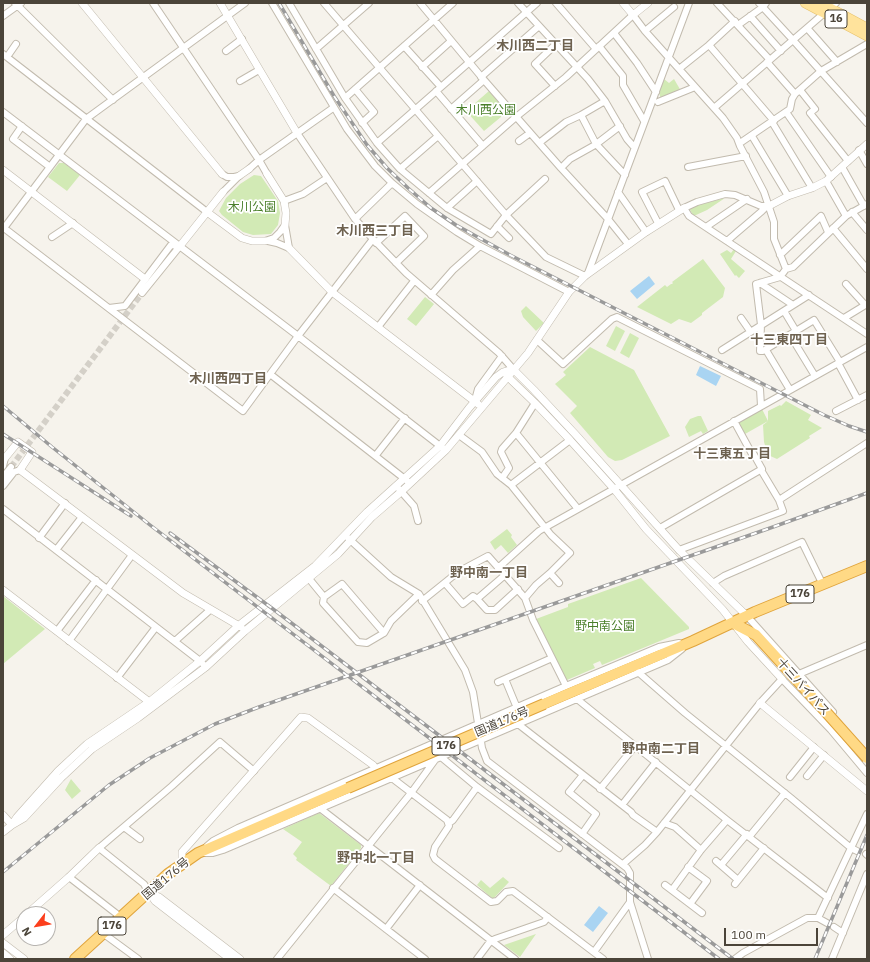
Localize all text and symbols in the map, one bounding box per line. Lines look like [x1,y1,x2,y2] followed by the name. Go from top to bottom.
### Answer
[825,10,847,28] road number: 16
[496,38,574,54] district label: 木川西二丁目
[456,104,516,118] park label: 木川西公園
[228,201,276,215] park label: 木川公園
[336,223,414,239] district label: 木川西三丁目
[750,332,828,348] district label: 十三東四丁目
[189,371,267,387] district label: 木川西四丁目
[693,446,771,462] district label: 十三東五丁目
[450,565,528,581] district label: 野中南一丁目
[786,585,814,603] road number: 176
[575,620,635,634] park label: 野中南公園
[774,655,832,719] street label: 十三バイパス
[473,704,531,740] street label: 国道176号
[432,737,460,755] road number: 176
[622,741,700,757] district label: 野中南二丁目
[337,850,415,866] district label: 野中北一丁目
[139,855,193,903] street label: 国道176号
[16,906,56,946] north arrow
[98,917,126,935] road number: 176
[726,920,820,946] scale bar
[19,925,35,939] text: N
[731,927,766,942] text: 100 m

